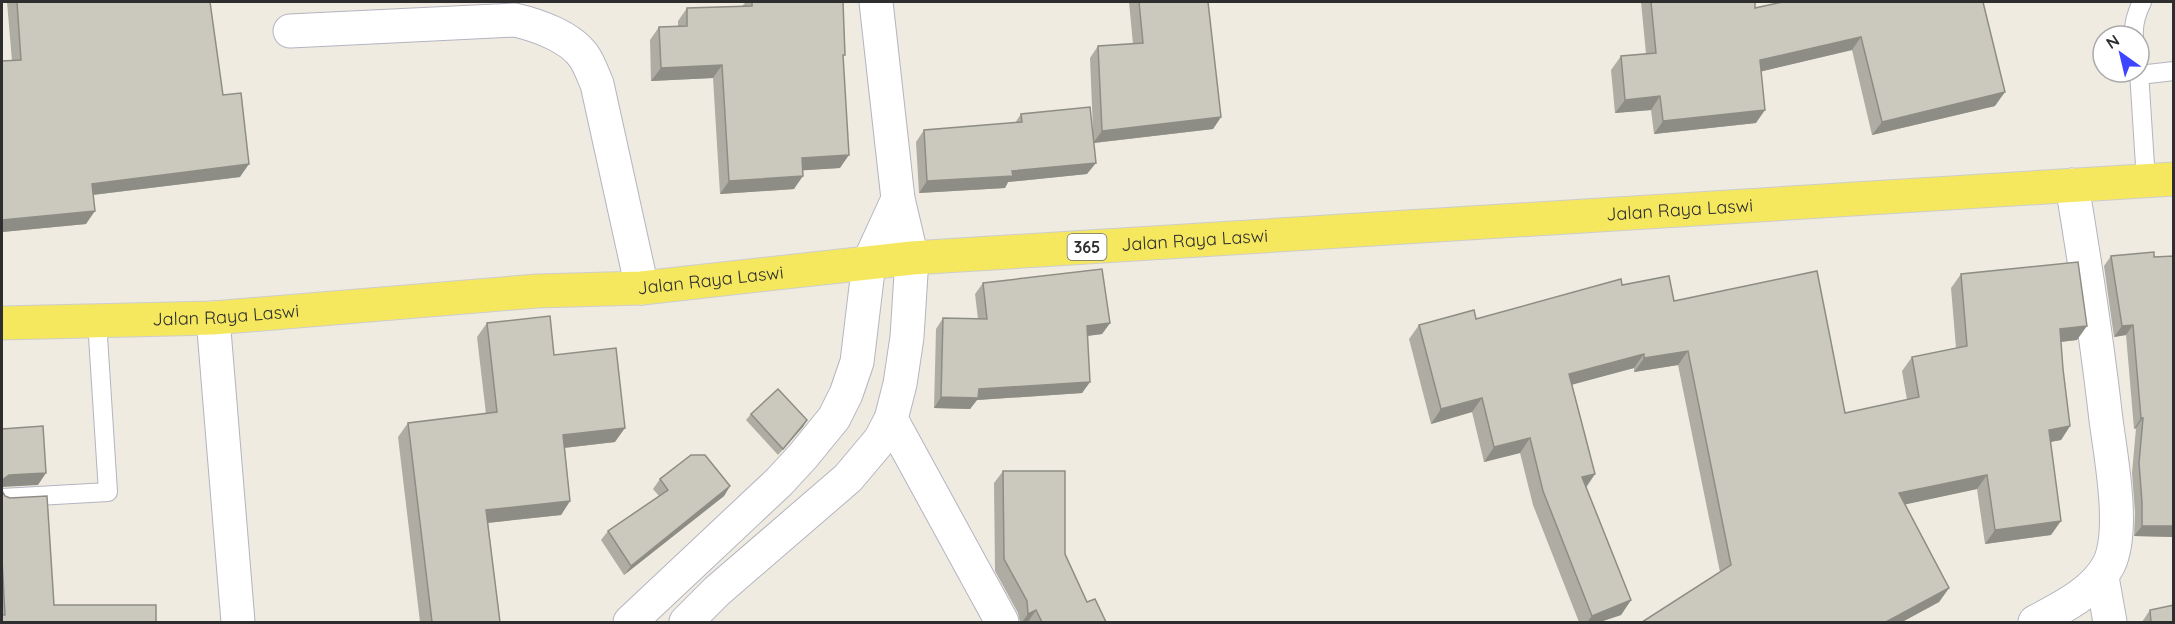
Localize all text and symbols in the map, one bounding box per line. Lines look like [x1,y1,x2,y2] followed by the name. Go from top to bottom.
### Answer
[2091,24,2151,84] north arrow
[2102,30,2123,53] text: N
[1605,193,1754,226] street label: Jalan Raya Laswi
[1120,224,1269,256] street label: Jalan Raya Laswi
[1068,234,1106,260] road number: 365
[636,260,785,299] street label: Jalan Raya Laswi
[152,299,300,330] street label: Jalan Raya Laswi

